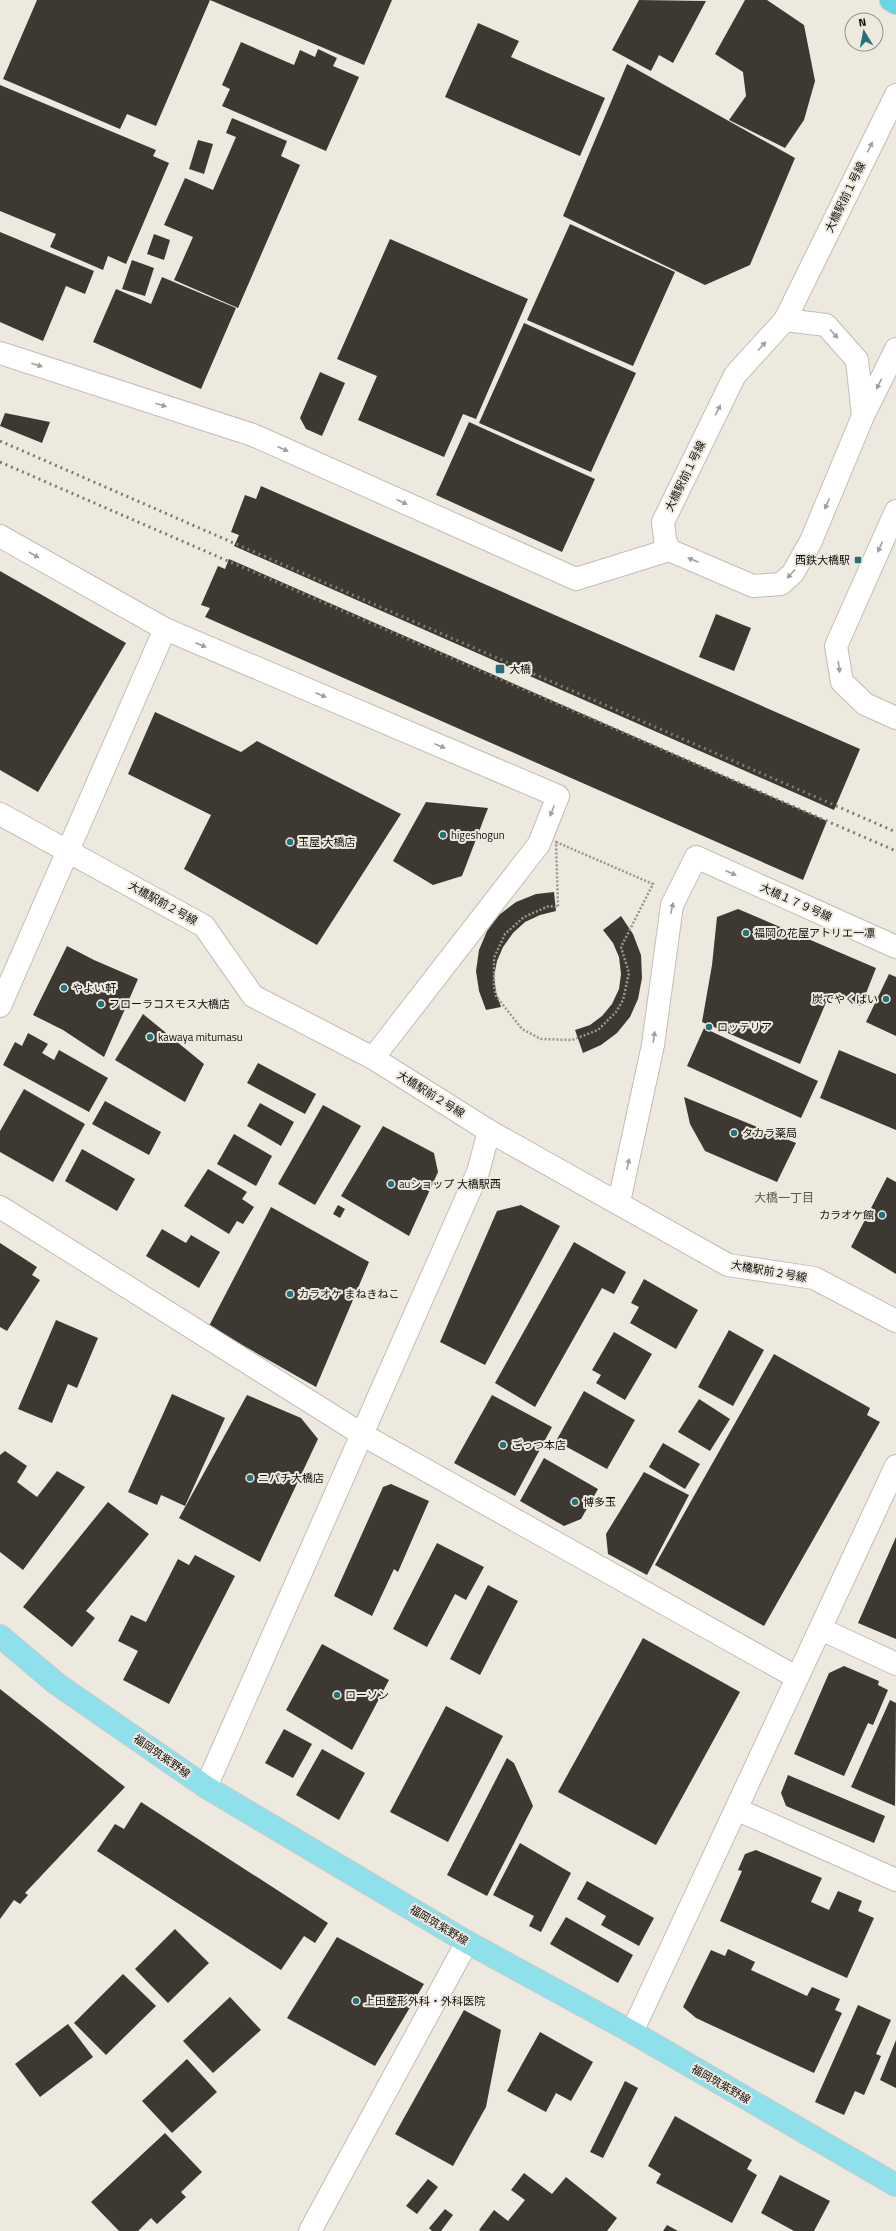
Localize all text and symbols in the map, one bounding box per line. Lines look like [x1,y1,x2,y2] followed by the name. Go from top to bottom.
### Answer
[844,12,884,52] north arrow
[857,14,867,31] text: N
[867,141,873,152] one-way arrow
[821,159,869,235] street label: 大橋駅前１号線
[829,329,838,339] one-way arrow
[757,341,766,351] one-way arrow
[31,362,43,368] one-way arrow
[876,379,882,390] one-way arrow
[155,402,167,408] one-way arrow
[715,405,721,416] one-way arrow
[661,438,709,514] street label: 大橋駅前１号線
[278,446,290,452] one-way arrow
[823,498,829,510] one-way arrow
[396,499,408,505] one-way arrow
[877,541,883,553] one-way arrow
[28,551,40,558] one-way arrow
[795,552,850,568] place label: 西鉄大橋駅
[853,555,863,565] marker: 西鉄大橋駅
[688,557,699,563] one-way arrow
[786,569,795,579] one-way arrow
[195,641,207,648] one-way arrow
[509,661,531,677] place label: 大橋
[836,661,842,674] one-way arrow
[494,663,506,675] marker: 大橋
[315,693,327,699] one-way arrow
[435,744,447,750] one-way arrow
[549,805,555,817] one-way arrow
[451,827,505,843] place label: higeshogun
[438,830,448,840] marker: higeshogun
[298,834,355,850] place label: 玉屋 大橋店
[285,837,295,847] marker: 玉屋 大橋店
[726,870,737,876] one-way arrow
[125,877,201,929] street label: 大橋駅前２号線
[758,879,834,925] street label: 大橋１７９号線
[670,902,676,915] one-way arrow
[754,925,875,941] place label: 福岡の花屋アトリエ一凛
[741,928,751,938] marker: 福岡の花屋アトリエ一凛
[72,980,117,996] place label: やよい軒
[59,983,69,993] marker: やよい軒
[812,991,878,1007] place label: 炭でやくばい
[881,994,891,1004] marker: 炭でやくばい
[109,996,230,1012] place label: フローラコスモス大橋店
[96,999,106,1009] marker: フローラコスモス大橋店
[717,1019,772,1035] place label: ロッテリア
[704,1022,714,1032] marker: ロッテリア
[158,1029,243,1045] place label: kawaya mitumasu
[651,1031,657,1043] one-way arrow
[145,1032,155,1042] marker: kawaya mitumasu
[394,1067,468,1121] street label: 大橋駅前２号線
[742,1125,797,1141] place label: タカラ薬局
[729,1128,739,1138] marker: タカラ薬局
[625,1158,631,1171] one-way arrow
[399,1176,501,1192] place label: auショップ 大橋駅西
[386,1179,396,1189] marker: auショップ 大橋駅西
[754,1188,814,1207] district label: 大橋一丁目
[819,1207,874,1223] place label: カラオケ館
[877,1210,887,1220] marker: カラオケ館
[730,1256,808,1286] street label: 大橋駅前２号線
[298,1286,399,1302] place label: カラオケ まねきねこ
[285,1289,295,1299] marker: カラオケ まねきねこ
[511,1437,566,1453] place label: ごっつ本店
[498,1440,508,1450] marker: ごっつ本店
[258,1470,324,1486] place label: ニパチ大橋店
[245,1473,255,1483] marker: ニパチ大橋店
[583,1494,616,1510] place label: 博多玉
[570,1497,580,1507] marker: 博多玉
[345,1687,389,1703] place label: ローソン
[332,1690,342,1700] marker: ローソン
[130,1731,194,1781] street label: 福岡筑紫野線
[407,1901,471,1949] street label: 福岡筑紫野線
[364,1993,485,2009] place label: 上田整形外科・外科医院
[351,1996,361,2006] marker: 上田整形外科・外科医院
[688,2061,754,2107] street label: 福岡筑紫野線

